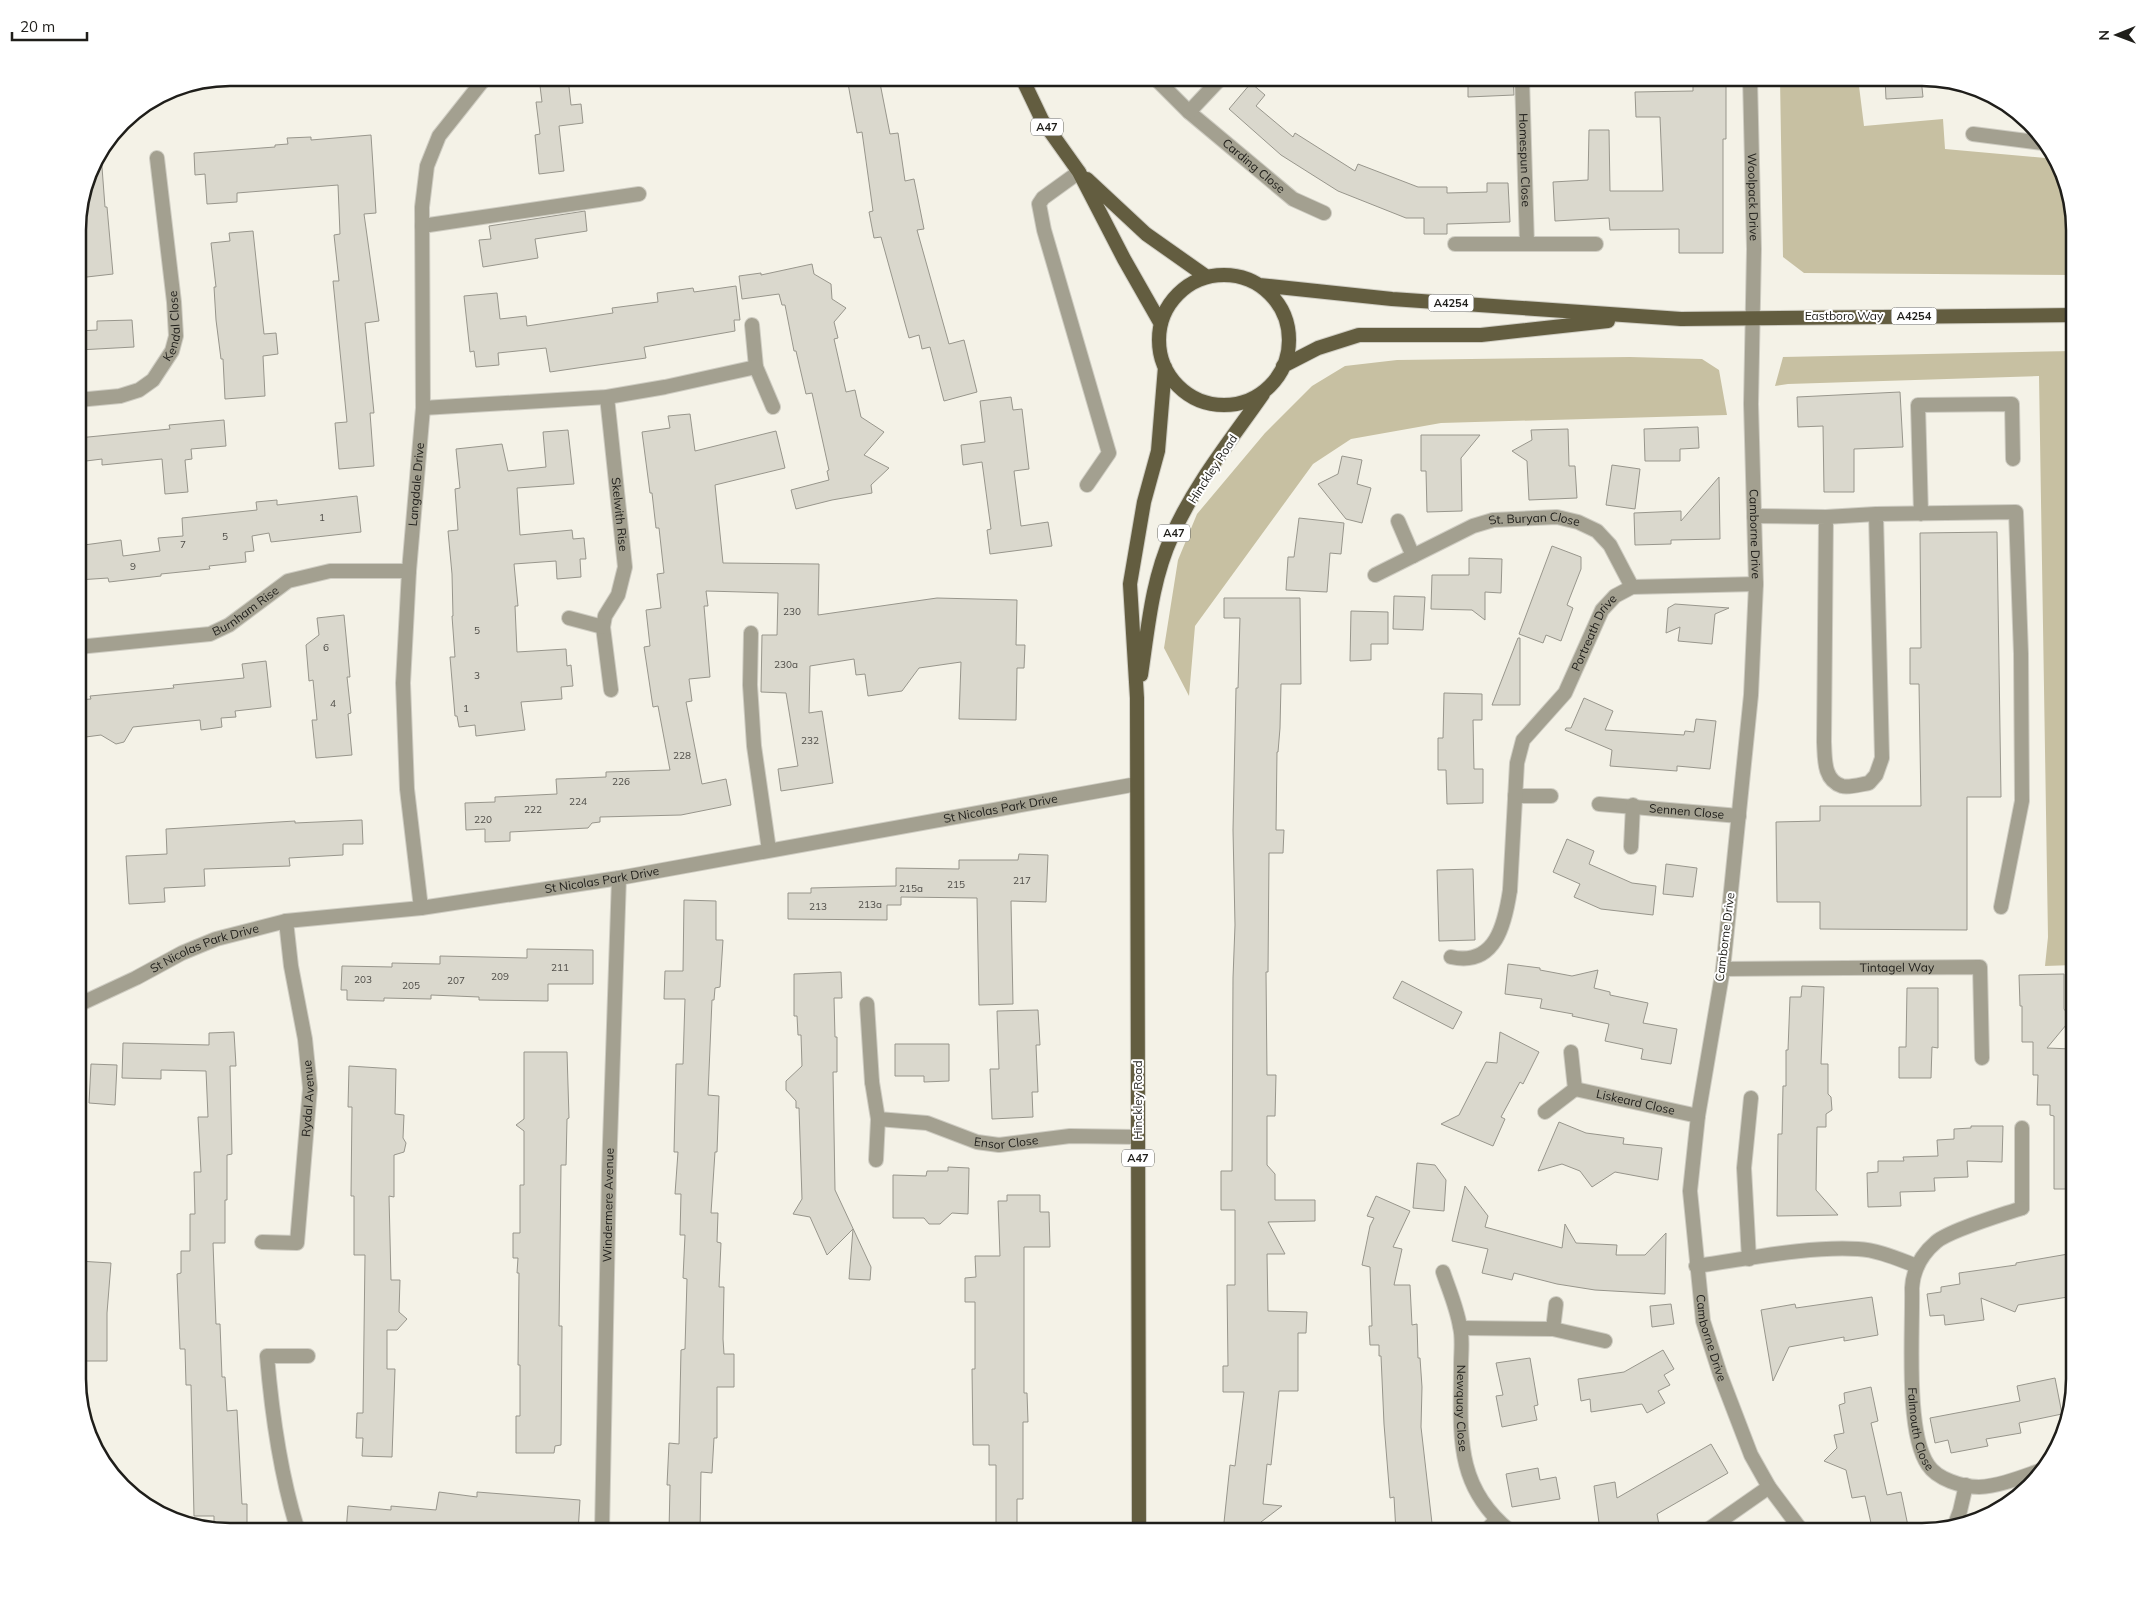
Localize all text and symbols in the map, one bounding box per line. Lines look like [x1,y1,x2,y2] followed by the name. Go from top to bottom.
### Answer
[12,10,88,42] scale bar
[2092,10,2142,60] north arrow
[20,17,55,36] text: 20 m
[2095,30,2113,41] text: N
[1516,113,1534,207] street label: Homespun Close
[1031,118,1063,136] road number: A47
[1219,135,1289,196] street label: Carding Close
[1745,153,1762,241] street label: Woolpack Drive
[159,290,183,364] street label: Kendal Close
[1428,294,1474,312] road number: A4254
[1805,308,1884,323] street label: Eastboro Way
[1892,308,1936,324] road number: A4254
[1185,431,1241,506] street label: Hinckley Road
[405,442,427,527] street label: Langdale Drive
[609,477,631,552] street label: Skelwith Rise
[1746,489,1764,579] street label: Camborne Drive
[1487,509,1582,529] street label: St. Buryan Close
[319,511,325,524] house number: 1
[1158,524,1190,542] road number: A47
[222,530,228,543] house number: 5
[180,538,186,551] house number: 7
[130,560,136,573] house number: 9
[210,582,282,639] street label: Burnham Rise
[1568,591,1620,673] street label: Portreath Drive
[783,605,801,618] house number: 230
[474,624,480,637] house number: 5
[323,641,329,654] house number: 6
[774,658,798,671] house number: 230a
[474,669,480,682] house number: 3
[330,697,336,710] house number: 4
[463,702,469,715] house number: 1
[801,734,819,747] house number: 232
[673,749,691,762] house number: 228
[612,775,630,788] house number: 226
[942,791,1059,826] street label: St Nicolas Park Drive
[569,795,587,808] house number: 224
[1649,800,1725,822] street label: Sennen Close
[524,803,542,816] house number: 222
[474,813,492,826] house number: 220
[543,863,660,896] street label: St Nicolas Park Drive
[1013,874,1031,887] house number: 217
[947,878,965,891] house number: 215
[899,882,923,895] house number: 215a
[1712,891,1737,982] street label: Camborne Drive
[858,898,882,911] house number: 213a
[809,900,827,913] house number: 213
[147,920,260,976] street label: St Nicolas Park Drive
[1860,959,1935,975] street label: Tintagel Way
[551,961,569,974] house number: 211
[491,970,509,983] house number: 209
[354,973,372,986] house number: 203
[447,974,465,987] house number: 207
[402,979,420,992] house number: 205
[298,1060,317,1137] street label: Rydal Avenue
[1130,1060,1145,1140] street label: Hinckley Road
[1595,1086,1676,1118] street label: Liskeard Close
[973,1132,1039,1152] street label: Ensor Close
[599,1148,617,1262] street label: Windermere Avenue
[1122,1150,1154,1166] road number: A47
[1693,1294,1730,1383] street label: Camborne Drive
[1454,1365,1471,1453] street label: Newquay Close
[1905,1387,1938,1474] street label: Falmouth Close

